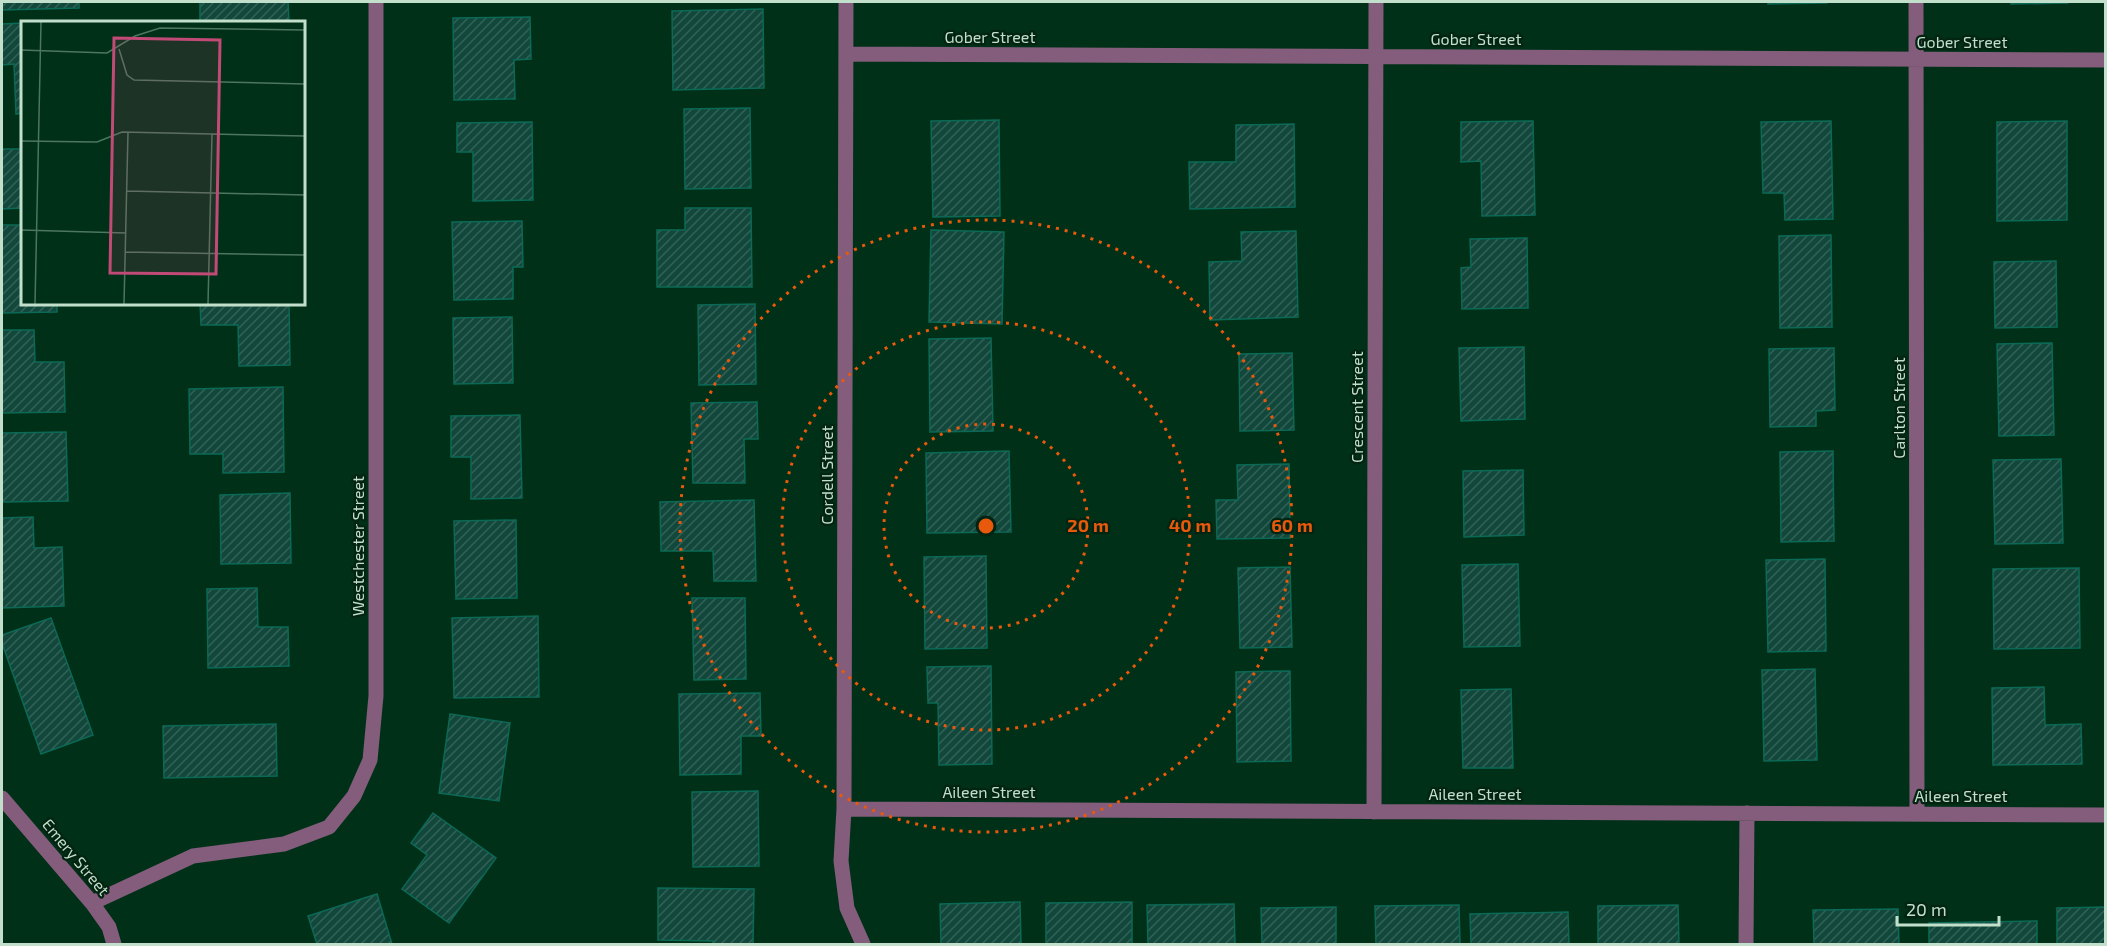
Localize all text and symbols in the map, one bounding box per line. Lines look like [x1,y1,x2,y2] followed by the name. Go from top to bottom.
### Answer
[21,21,304,304] inset map
[945,27,1035,46] street label: Gober Street
[1431,29,1521,48] street label: Gober Street
[1917,32,2007,51] street label: Gober Street
[1347,351,1366,463] street label: Crescent Street
[1889,357,1908,459] street label: Carlton Street
[817,425,836,525] street label: Cordell Street
[348,476,367,616] street label: Westchester Street
[1067,514,1109,536] text: 20 m
[1169,514,1211,536] text: 40 m
[1271,514,1313,536] text: 60 m
[976,516,996,536] centre of rings
[942,782,1036,801] street label: Aileen Street
[1428,784,1522,803] street label: Aileen Street
[1914,786,2008,805] street label: Aileen Street
[39,815,114,899] street label: Emery Street
[1897,889,1999,927] scale bar
[1906,898,1947,920] text: 20 m

